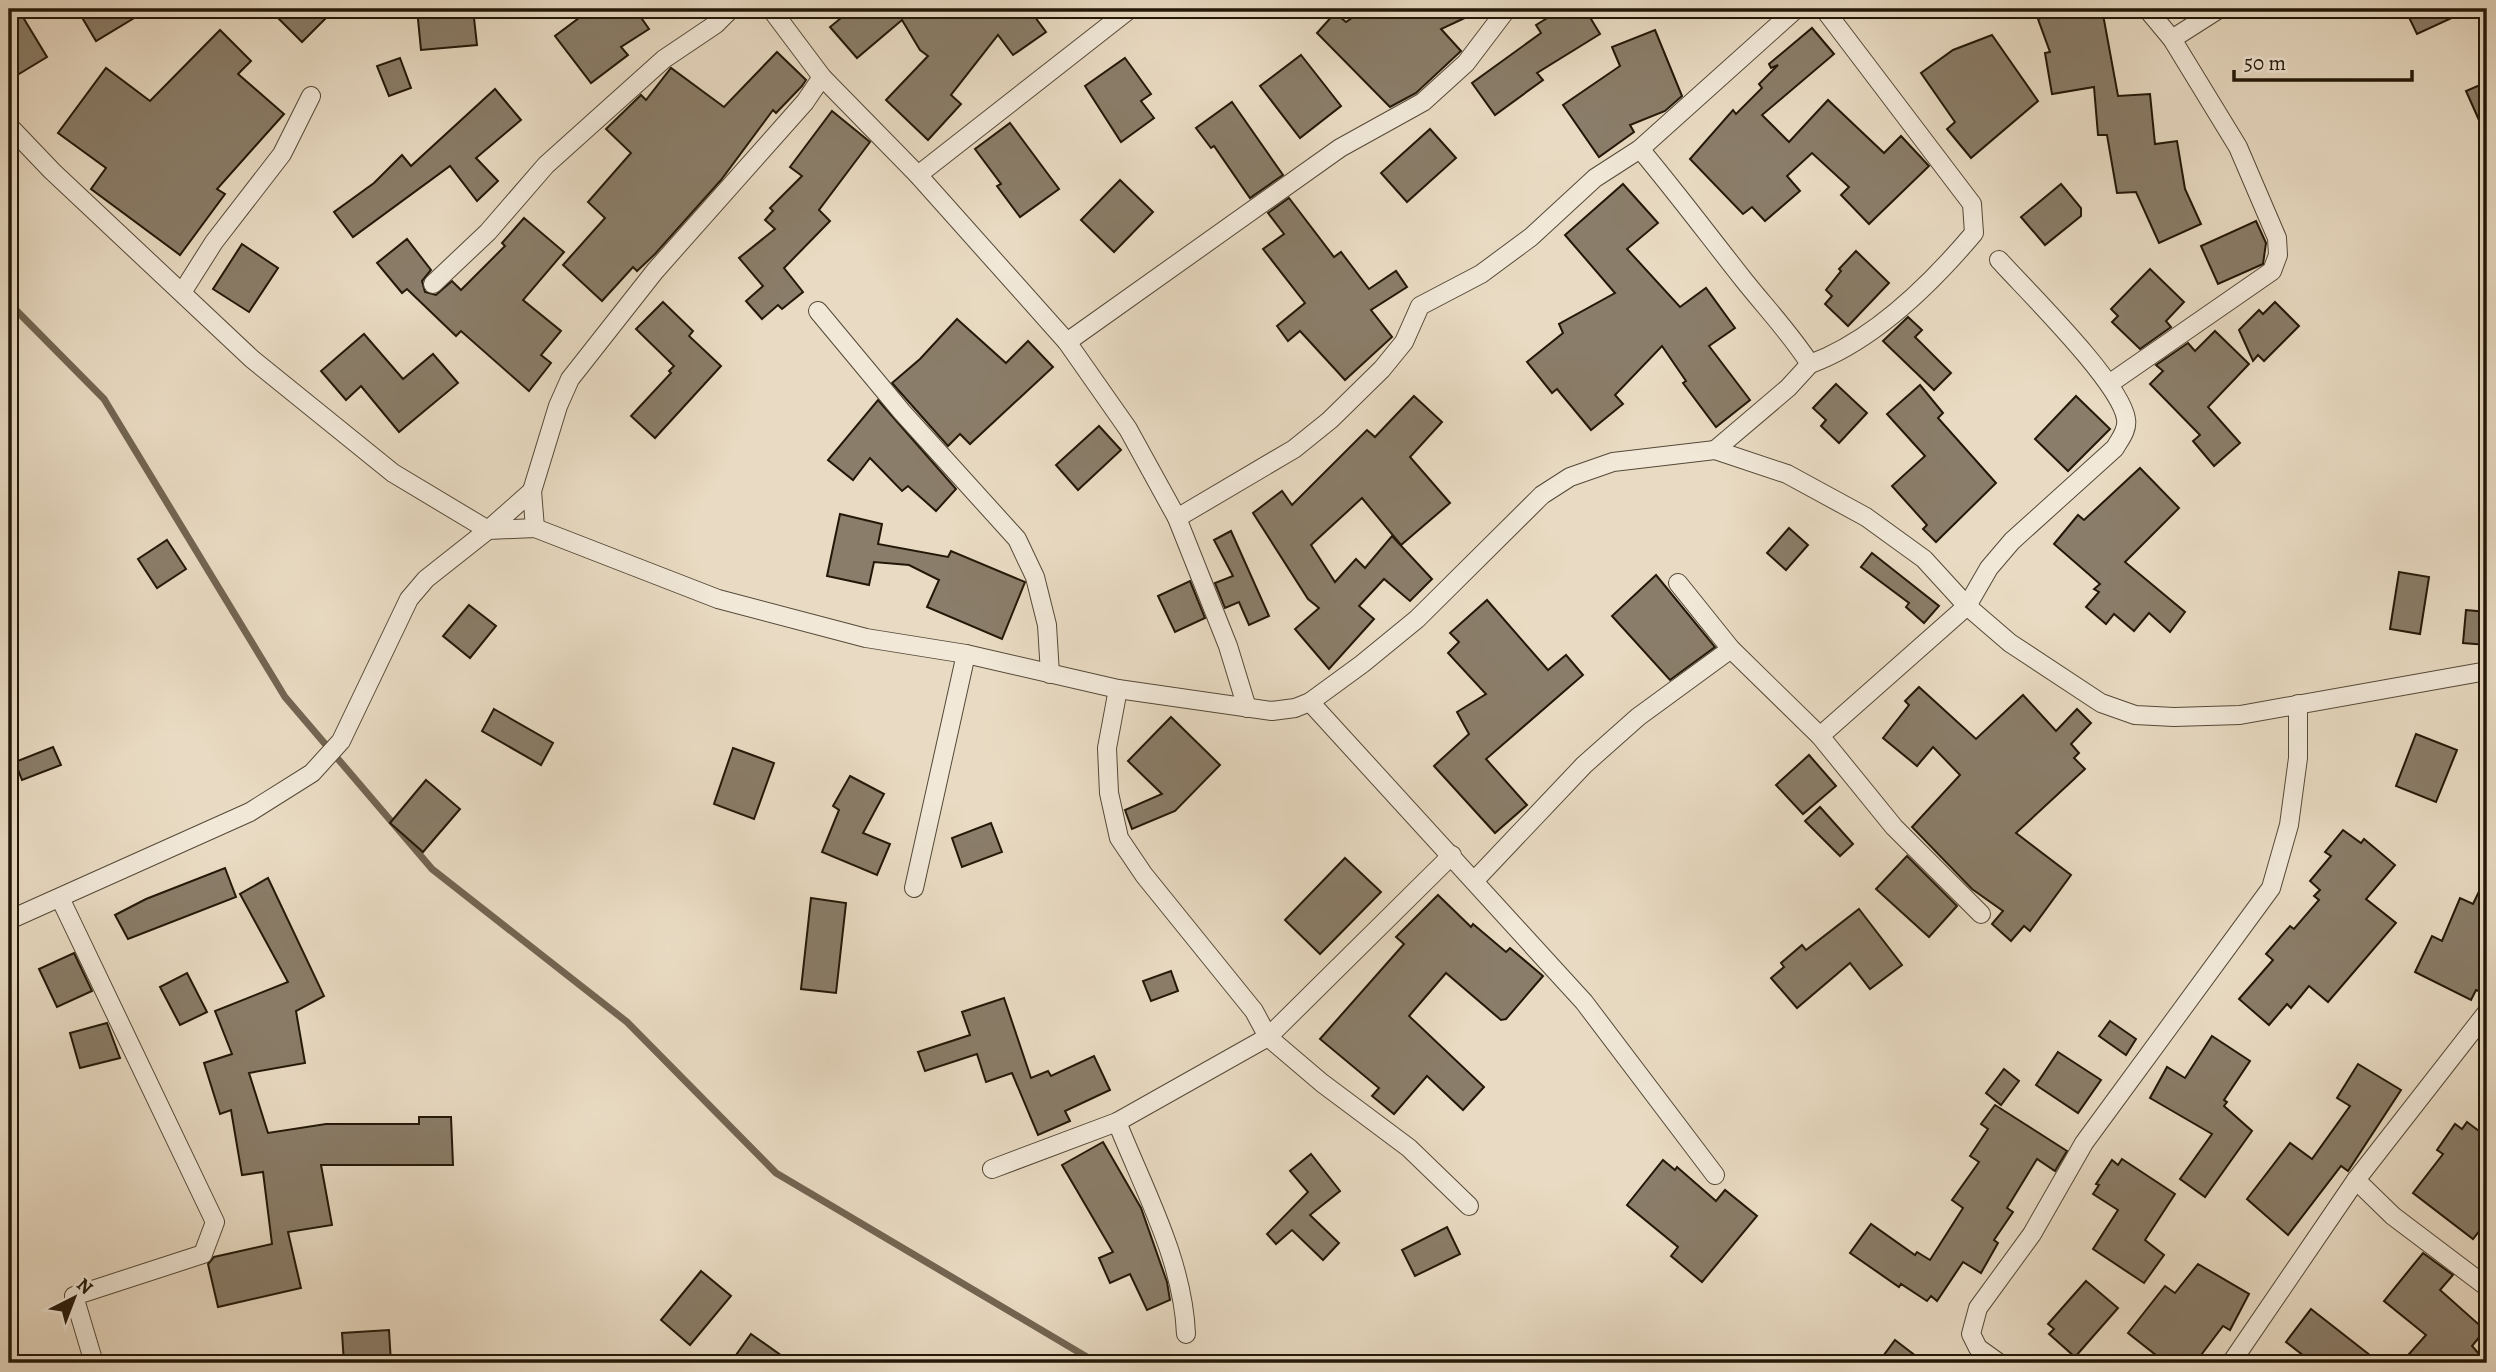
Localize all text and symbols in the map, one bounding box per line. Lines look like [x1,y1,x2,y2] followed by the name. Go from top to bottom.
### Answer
[2234,38,2412,82] scale bar
[2244,49,2286,77] text: 50 m
[38,1264,108,1334] north arrow
[71,1272,99,1301] text: N

